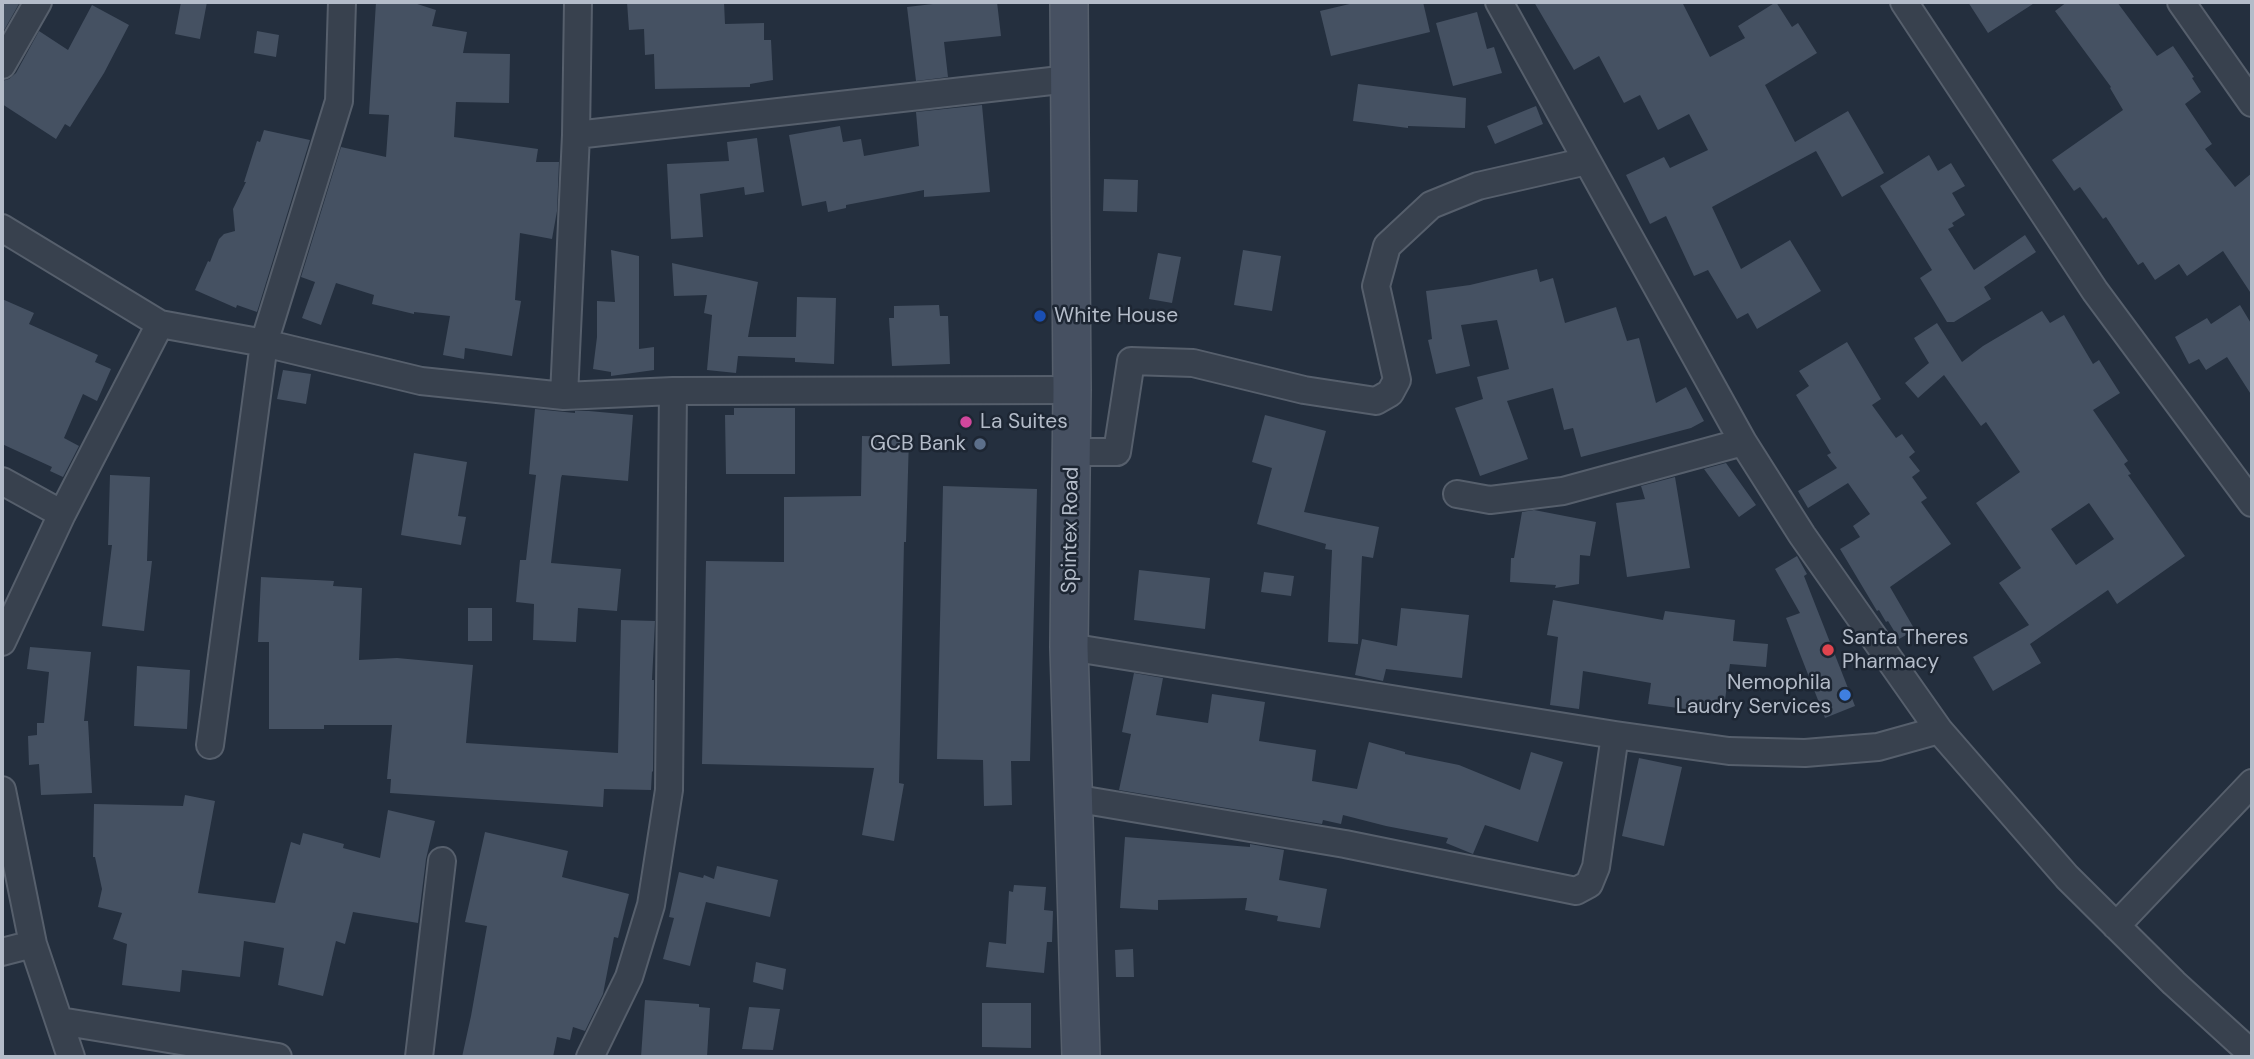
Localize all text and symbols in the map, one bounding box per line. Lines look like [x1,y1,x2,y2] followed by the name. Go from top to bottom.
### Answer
[1054,303,1178,329] place label: White House
[1032,308,1048,324] marker: White House
[980,409,1068,435] place label: La Suites
[958,414,974,430] marker: La Suites
[870,431,966,457] place label: GCB Bank
[972,436,988,452] marker: GCB Bank
[1057,466,1085,594] street label: Spintex Road
[1842,625,1969,675] place label: Santa Theres Pharmacy
[1820,642,1836,658] marker: Santa Theres Pharmacy
[1676,670,1831,720] place label: Nemophila Laudry Services
[1837,687,1853,703] marker: Nemophila Laudry Services

